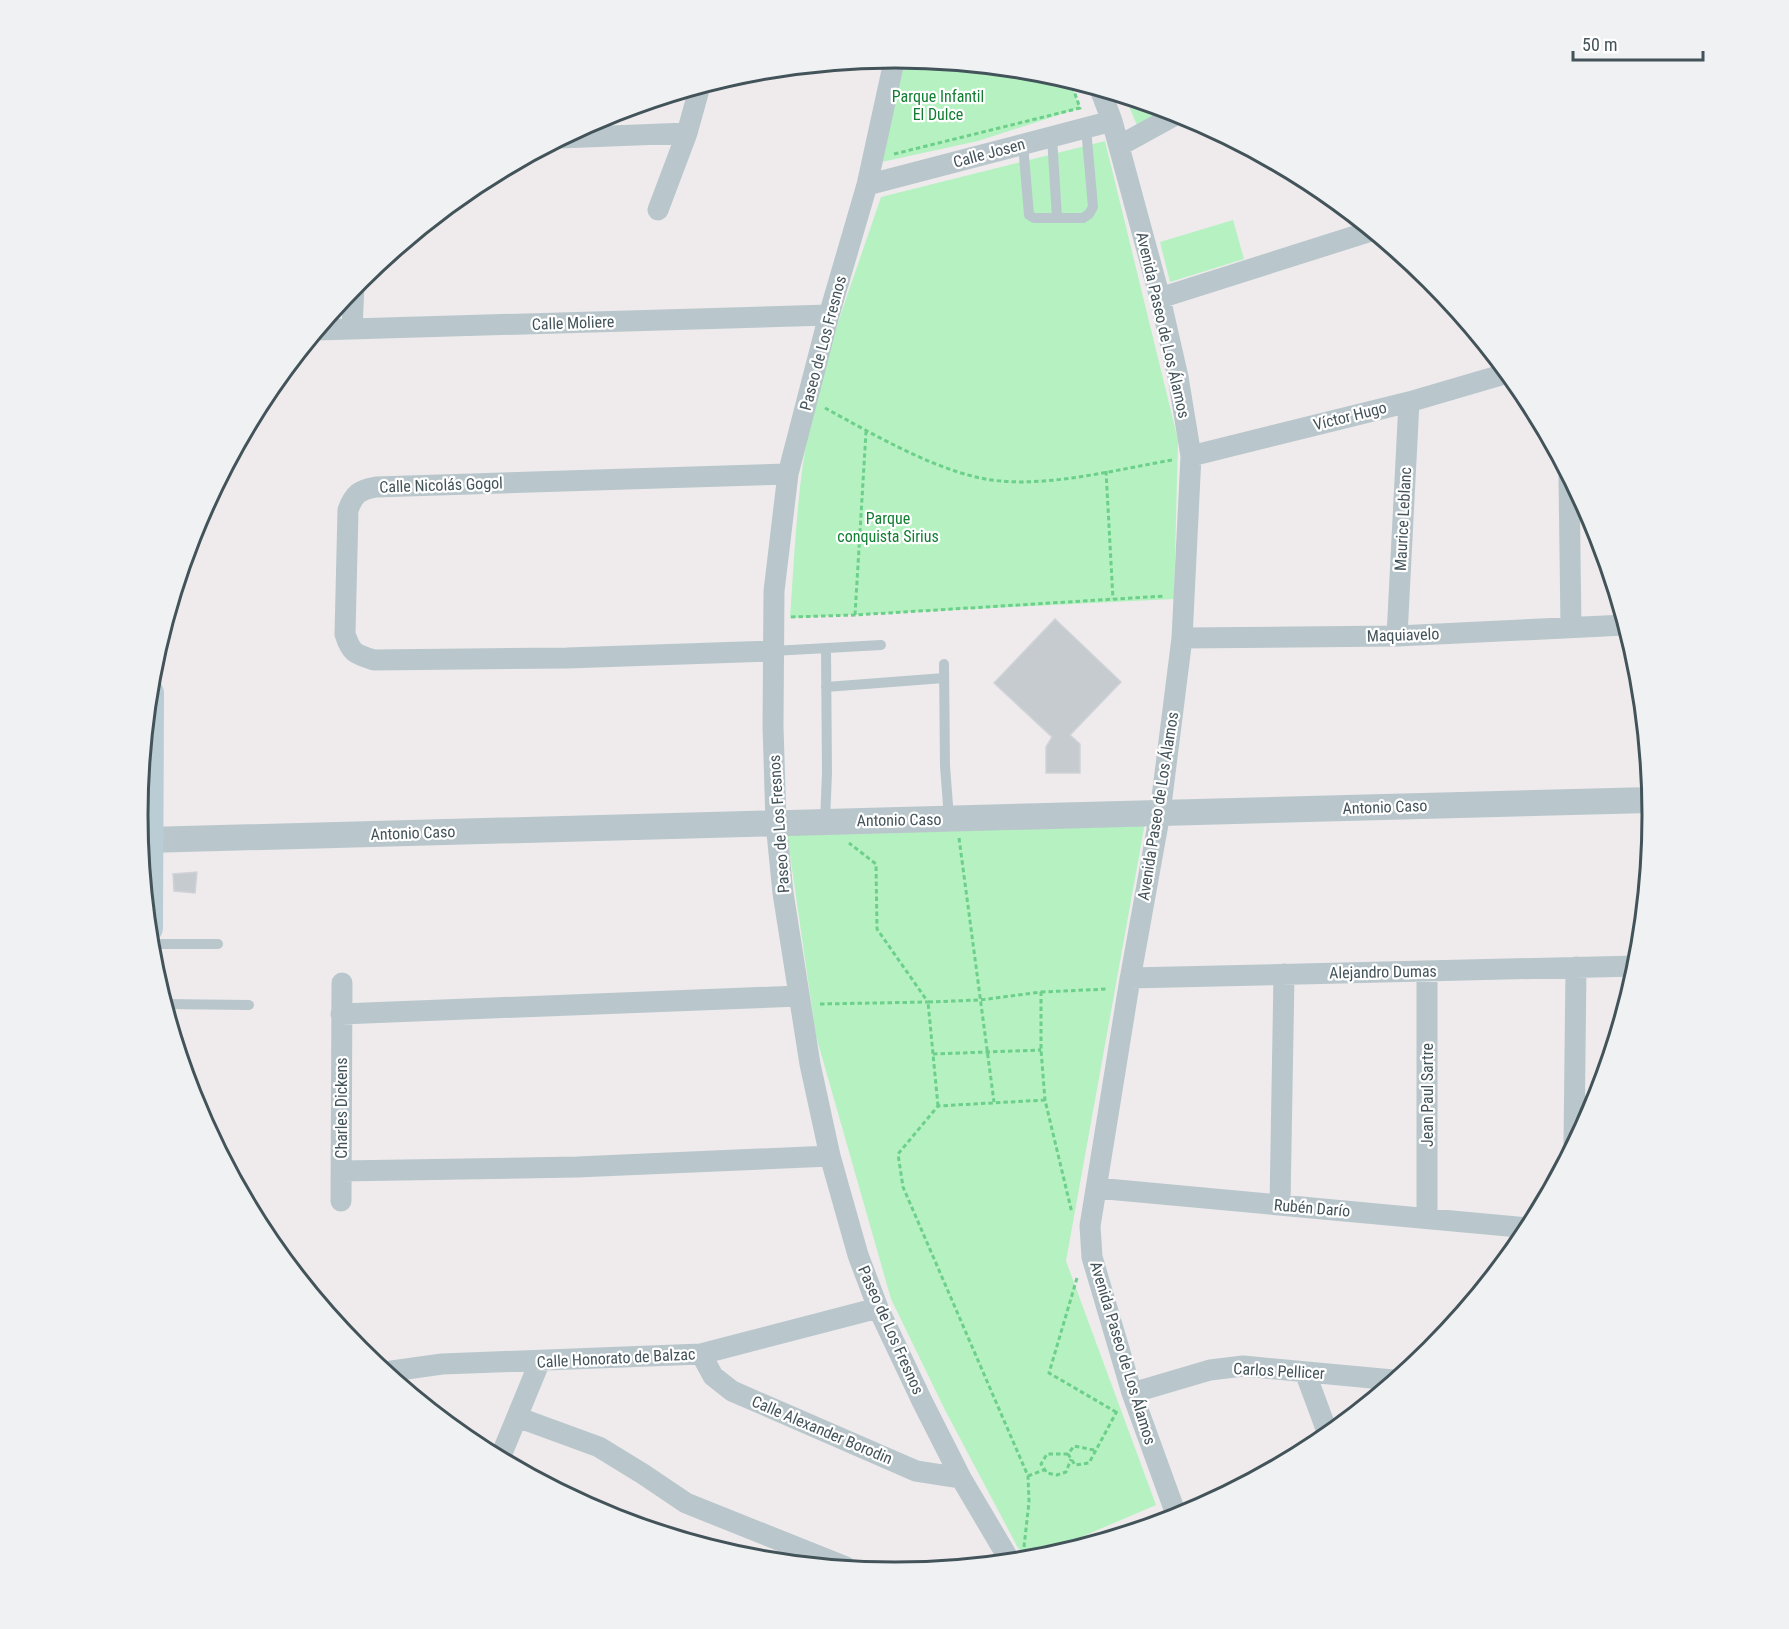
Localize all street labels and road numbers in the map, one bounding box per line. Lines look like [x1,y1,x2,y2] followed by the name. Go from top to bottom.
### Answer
[951,134,1027,172] street label: Calle Josen
[1132,230,1194,420] street label: Avenida Paseo de Los Álamos
[796,274,850,412] street label: Paseo de Los Fresnos
[531,312,615,334] street label: Calle Moliere
[1311,398,1389,434] street label: Víctor Hugo
[1391,467,1415,571] street label: Maurice Leblanc
[379,473,503,497] street label: Calle Nicolás Gogol
[1366,624,1440,646] street label: Maquiavelo
[1134,710,1182,902] street label: Avenida Paseo de Los Álamos
[765,754,793,894] street label: Paseo de Los Fresnos
[1342,796,1428,818] street label: Antonio Caso
[856,810,942,830] street label: Antonio Caso
[370,822,456,844] street label: Antonio Caso
[1329,962,1437,982] street label: Alejandro Dumas
[1418,1043,1437,1147] street label: Jean Paul Sartre
[332,1057,351,1159] street label: Charles Dickens
[1273,1195,1351,1221] street label: Rubén Darío
[1086,1259,1160,1447] street label: Avenida Paseo de Los Álamos
[854,1263,928,1397] street label: Paseo de Los Fresnos
[536,1344,696,1372] street label: Calle Honorato de Balzac
[1233,1359,1325,1383] street label: Carlos Pellicer
[749,1392,895,1468] street label: Calle Alexander Borodin

